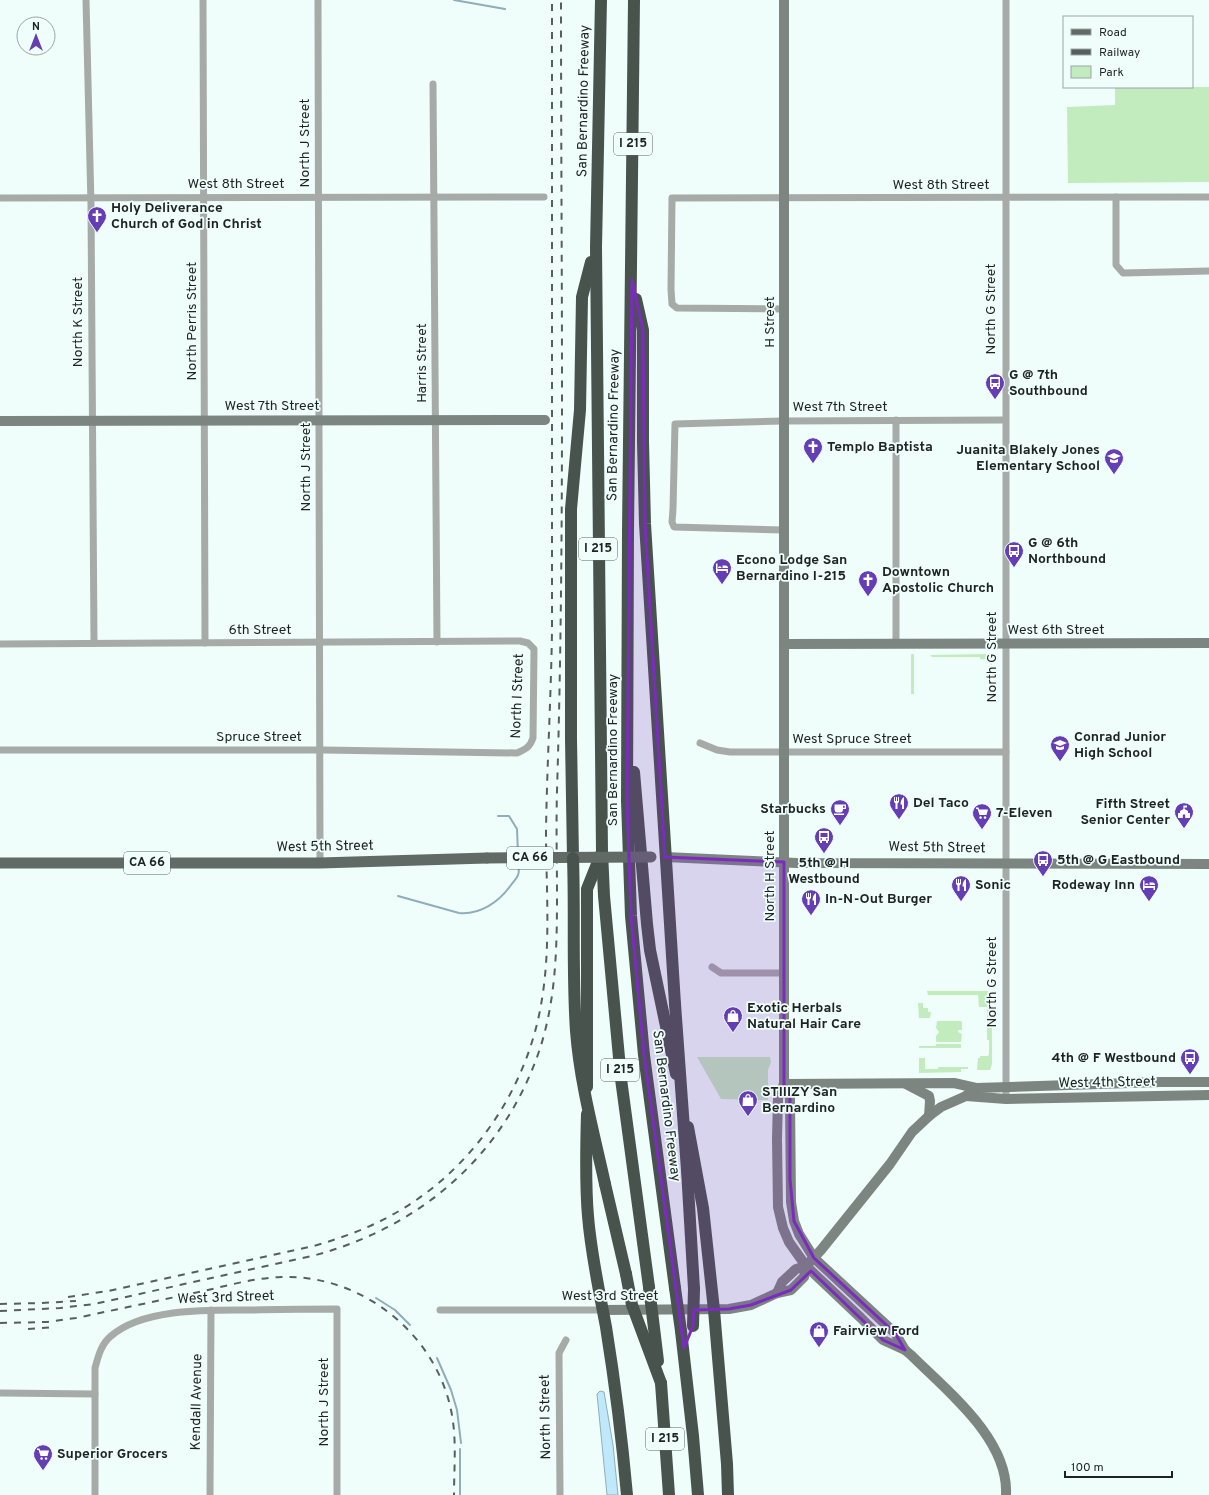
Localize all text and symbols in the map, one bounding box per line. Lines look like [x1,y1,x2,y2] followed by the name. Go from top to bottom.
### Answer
[16,16,56,56] north arrow
[1063,16,1193,88] legend
[32,20,40,34] text: N
[574,25,594,177] street label: San Bernardino Freeway
[1099,25,1127,41] text: Road
[1099,45,1140,61] text: Railway
[1099,65,1124,81] text: Park
[297,99,314,188] street label: North J Street
[614,133,652,155] road number: I 215
[188,176,284,193] street label: West 8th Street
[893,177,989,194] street label: West 8th Street
[111,200,262,233] place label: Holy Deliverance Church of God in Christ
[86,205,108,233] church icon: Holy Deliverance Church of God in Christ
[184,262,201,380] street label: North Perris Street
[983,264,1000,355] street label: North G Street
[70,277,87,367] street label: North K Street
[762,296,779,348] street label: H Street
[414,323,431,403] street label: Harris Street
[604,349,624,501] street label: San Bernardino Freeway
[1009,367,1088,400] place label: G @ 7th Southbound
[984,372,1006,400] bus stop icon: G @ 7th Southbound
[225,398,319,415] street label: West 7th Street
[793,399,887,416] street label: West 7th Street
[298,423,315,512] street label: North J Street
[802,436,824,464] church icon: Templo Baptista
[827,439,933,456] place label: Templo Baptista
[956,442,1100,475] place label: Juanita Blakely Jones Elementary School
[1103,447,1125,475] school or university icon: Juanita Blakely Jones Elementary School
[1028,535,1106,568] place label: G @ 6th Northbound
[579,538,617,560] road number: I 215
[1003,540,1025,568] bus stop icon: G @ 6th Northbound
[736,552,847,585] place label: Econo Lodge San Bernardino I-215
[711,557,733,585] hotel icon: Econo Lodge San Bernardino I-215
[882,564,994,597] place label: Downtown Apostolic Church
[857,569,879,597] church icon: Downtown Apostolic Church
[984,612,1001,703] street label: North G Street
[228,622,292,639] street label: 6th Street
[1008,622,1104,639] street label: West 6th Street
[508,653,528,739] street label: North I Street
[605,674,622,826] street label: San Bernardino Freeway
[216,729,302,746] street label: Spruce Street
[1074,729,1166,762] place label: Conrad Junior High School
[792,731,912,748] street label: West Spruce Street
[1049,734,1071,762] school or university icon: Conrad Junior High School
[888,792,910,820] restaurant icon: Del Taco
[913,795,969,812] place label: Del Taco
[1081,796,1170,829] place label: Fifth Street Senior Center
[829,798,851,826] cafe icon: Starbucks
[760,801,826,818] place label: Starbucks
[1173,801,1195,829] public building icon: Fifth Street Senior Center
[971,802,993,830] supermarket icon: 7-Eleven
[996,805,1053,822] place label: 7-Eleven
[813,826,835,854] bus stop icon: 5th @ H Westbound
[762,830,779,922] street label: North H Street
[276,838,374,856] street label: West 5th Street
[888,839,986,857] street label: West 5th Street
[507,847,553,869] road number: CA 66
[1032,849,1054,877] bus stop icon: 5th @ G Eastbound
[124,852,170,874] road number: CA 66
[1057,852,1180,869] place label: 5th @ G Eastbound
[788,855,860,888] place label: 5th @ H Westbound
[950,874,972,902] restaurant icon: Sonic
[1138,874,1160,902] hotel icon: Rodeway Inn
[975,877,1011,894] place label: Sonic
[1052,877,1135,894] place label: Rodeway Inn
[800,888,822,916] restaurant icon: In-N-Out Burger
[825,891,932,908] place label: In-N-Out Burger
[984,937,1001,1028] street label: North G Street
[747,1000,861,1033] place label: Exotic Herbals Natural Hair Care
[722,1005,744,1033] shop icon: Exotic Herbals Natural Hair Care
[648,1029,684,1183] street label: San Bernardino Freeway
[1179,1047,1201,1075] bus stop icon: 4th @ F Westbound
[1052,1050,1176,1067] place label: 4th @ F Westbound
[601,1059,639,1081] road number: I 215
[1058,1074,1156,1092] street label: West 4th Street
[762,1084,837,1117] place label: STIIIZY San Bernardino
[737,1089,759,1117] shop icon: STIIIZY San Bernardino
[177,1288,275,1308] street label: West 3rd Street
[561,1288,659,1305] street label: West 3rd Street
[808,1320,830,1348] shop icon: Fairview Ford
[833,1323,919,1340] place label: Fairview Ford
[188,1353,206,1451] street label: Kendall Avenue
[316,1358,333,1447] street label: North J Street
[537,1374,555,1460] street label: North I Street
[646,1428,684,1450] road number: I 215
[32,1443,54,1471] supermarket icon: Superior Grocers
[57,1446,168,1463] place label: Superior Grocers
[1065,1453,1172,1479] scale bar
[1071,1460,1104,1476] text: 100 m

